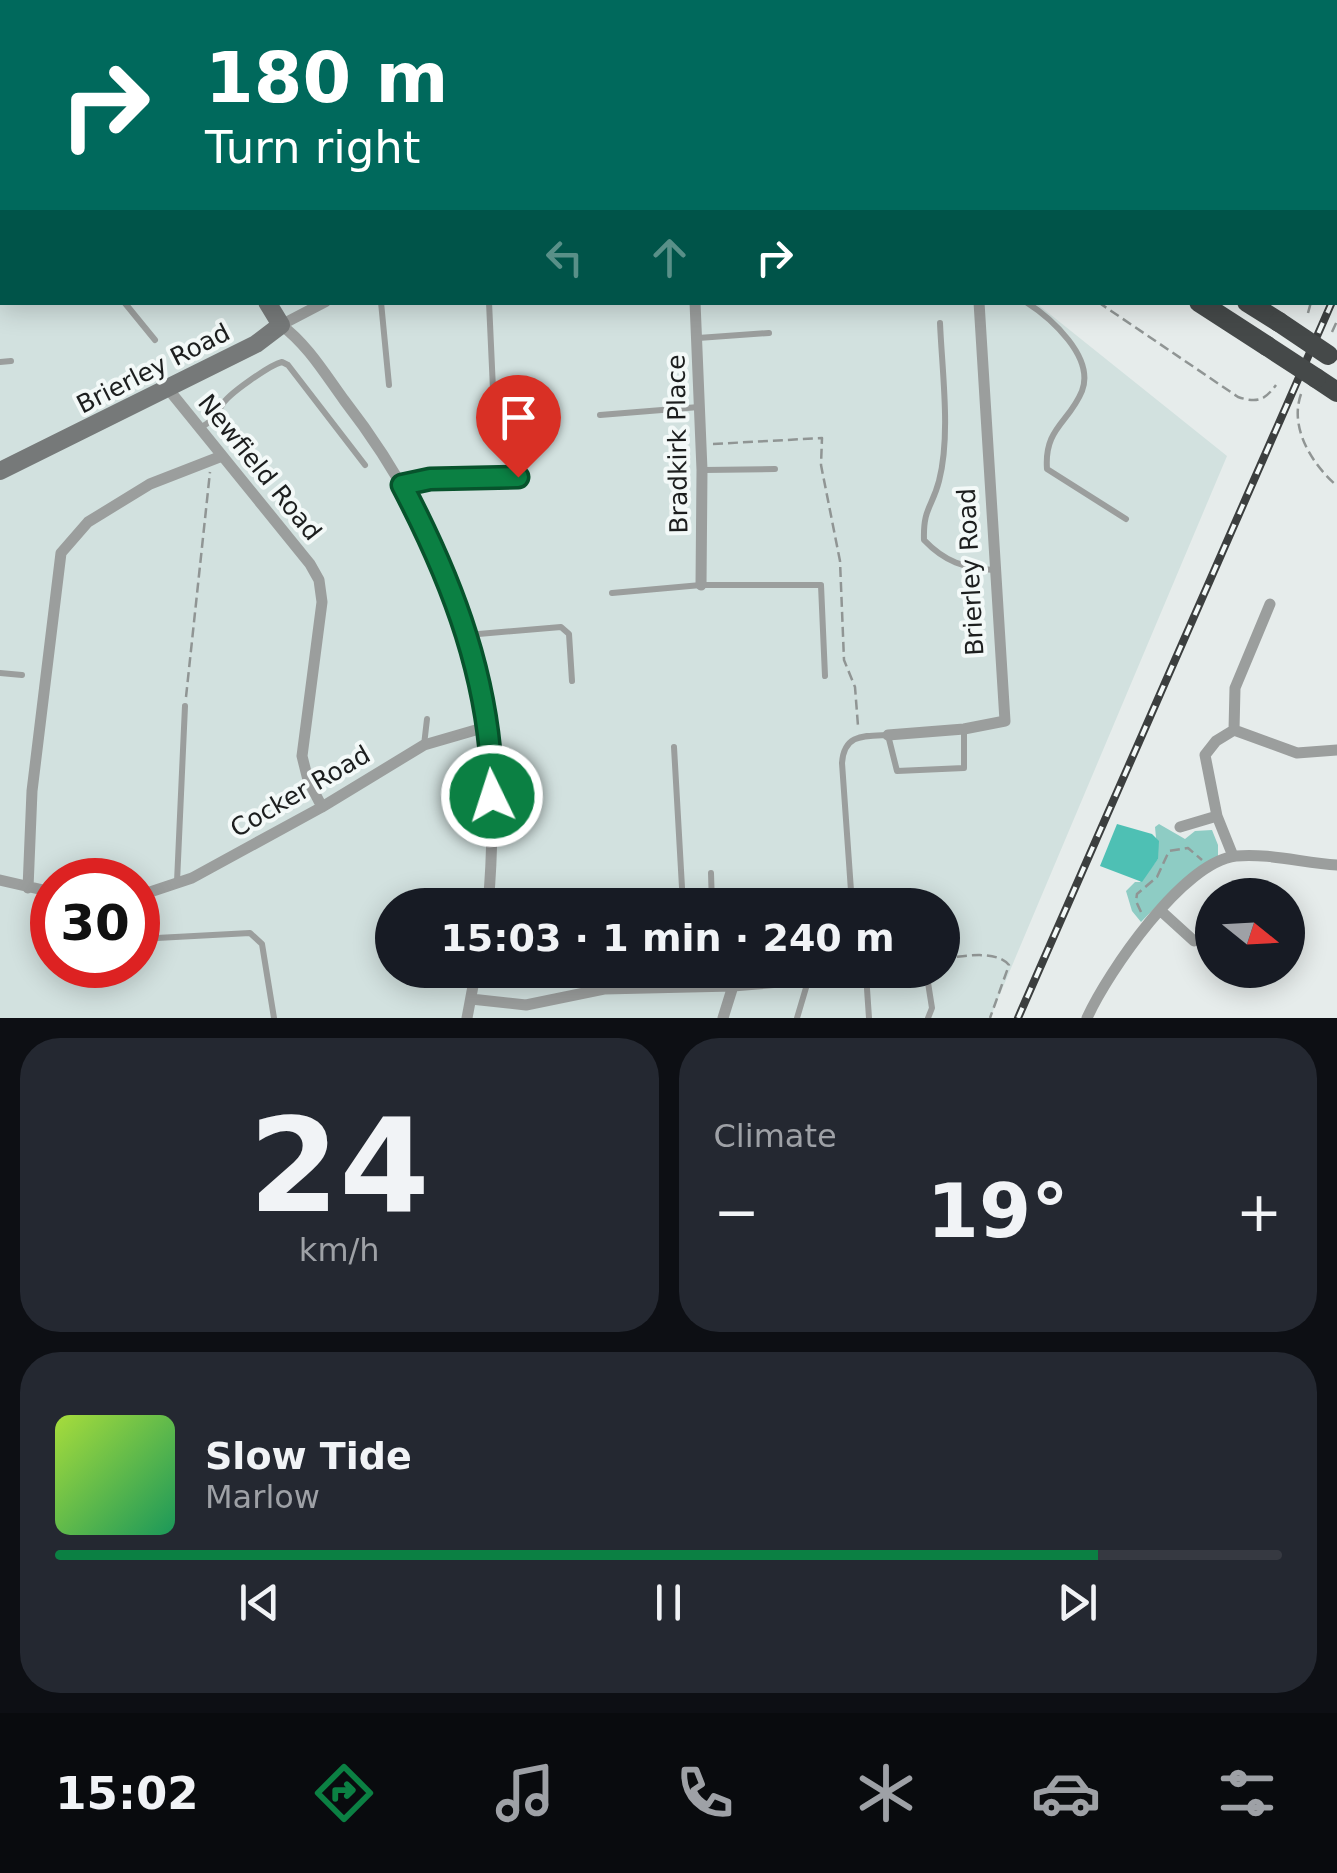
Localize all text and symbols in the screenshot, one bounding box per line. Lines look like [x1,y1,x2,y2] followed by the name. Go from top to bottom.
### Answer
[205,37,448,119] text: 180 m
[40,40,170,170] icon: right
[205,121,420,174] text: Turn right
[537,230,592,285] icon: left
[642,230,697,285] icon: ahead
[747,230,802,285] icon: right
[72,317,235,419] street label: Brierley Road
[661,354,694,534] street label: Bradkirk Place
[476,375,561,478] pin
[192,389,327,546] street label: Newfield Road
[491,390,546,445] icon: arrive
[952,487,989,657] street label: Brierley Road
[225,740,375,843] street label: Cocker Road
[440,744,544,848] position arrow
[30,858,160,988] speed limit sign: 30
[1195,878,1305,988] north arrow
[1195,878,1305,988] map controls
[440,916,895,960] text: 15:03 · 1 min · 240 m
[249,1090,430,1242] text: 24
[714,1117,837,1155] text: Climate
[927,1167,1069,1255] text: 19°
[714,1180,760,1244] text: −
[1236,1180,1282,1244] text: +
[299,1231,380,1269] text: km/h
[205,1434,412,1478] text: Slow Tide
[205,1478,320,1516] text: Marlow
[232,1575,287,1630] icon: previous
[641,1575,696,1630] icon: pause
[1050,1575,1105,1630] icon: next
[309,1758,379,1828] icon: directions
[490,1758,560,1828] icon: music
[670,1758,740,1828] icon: phone
[851,1758,921,1828] icon: climate
[1031,1758,1101,1828] icon: car
[1212,1758,1282,1828] icon: filters
[55,1767,199,1820] text: 15:02

